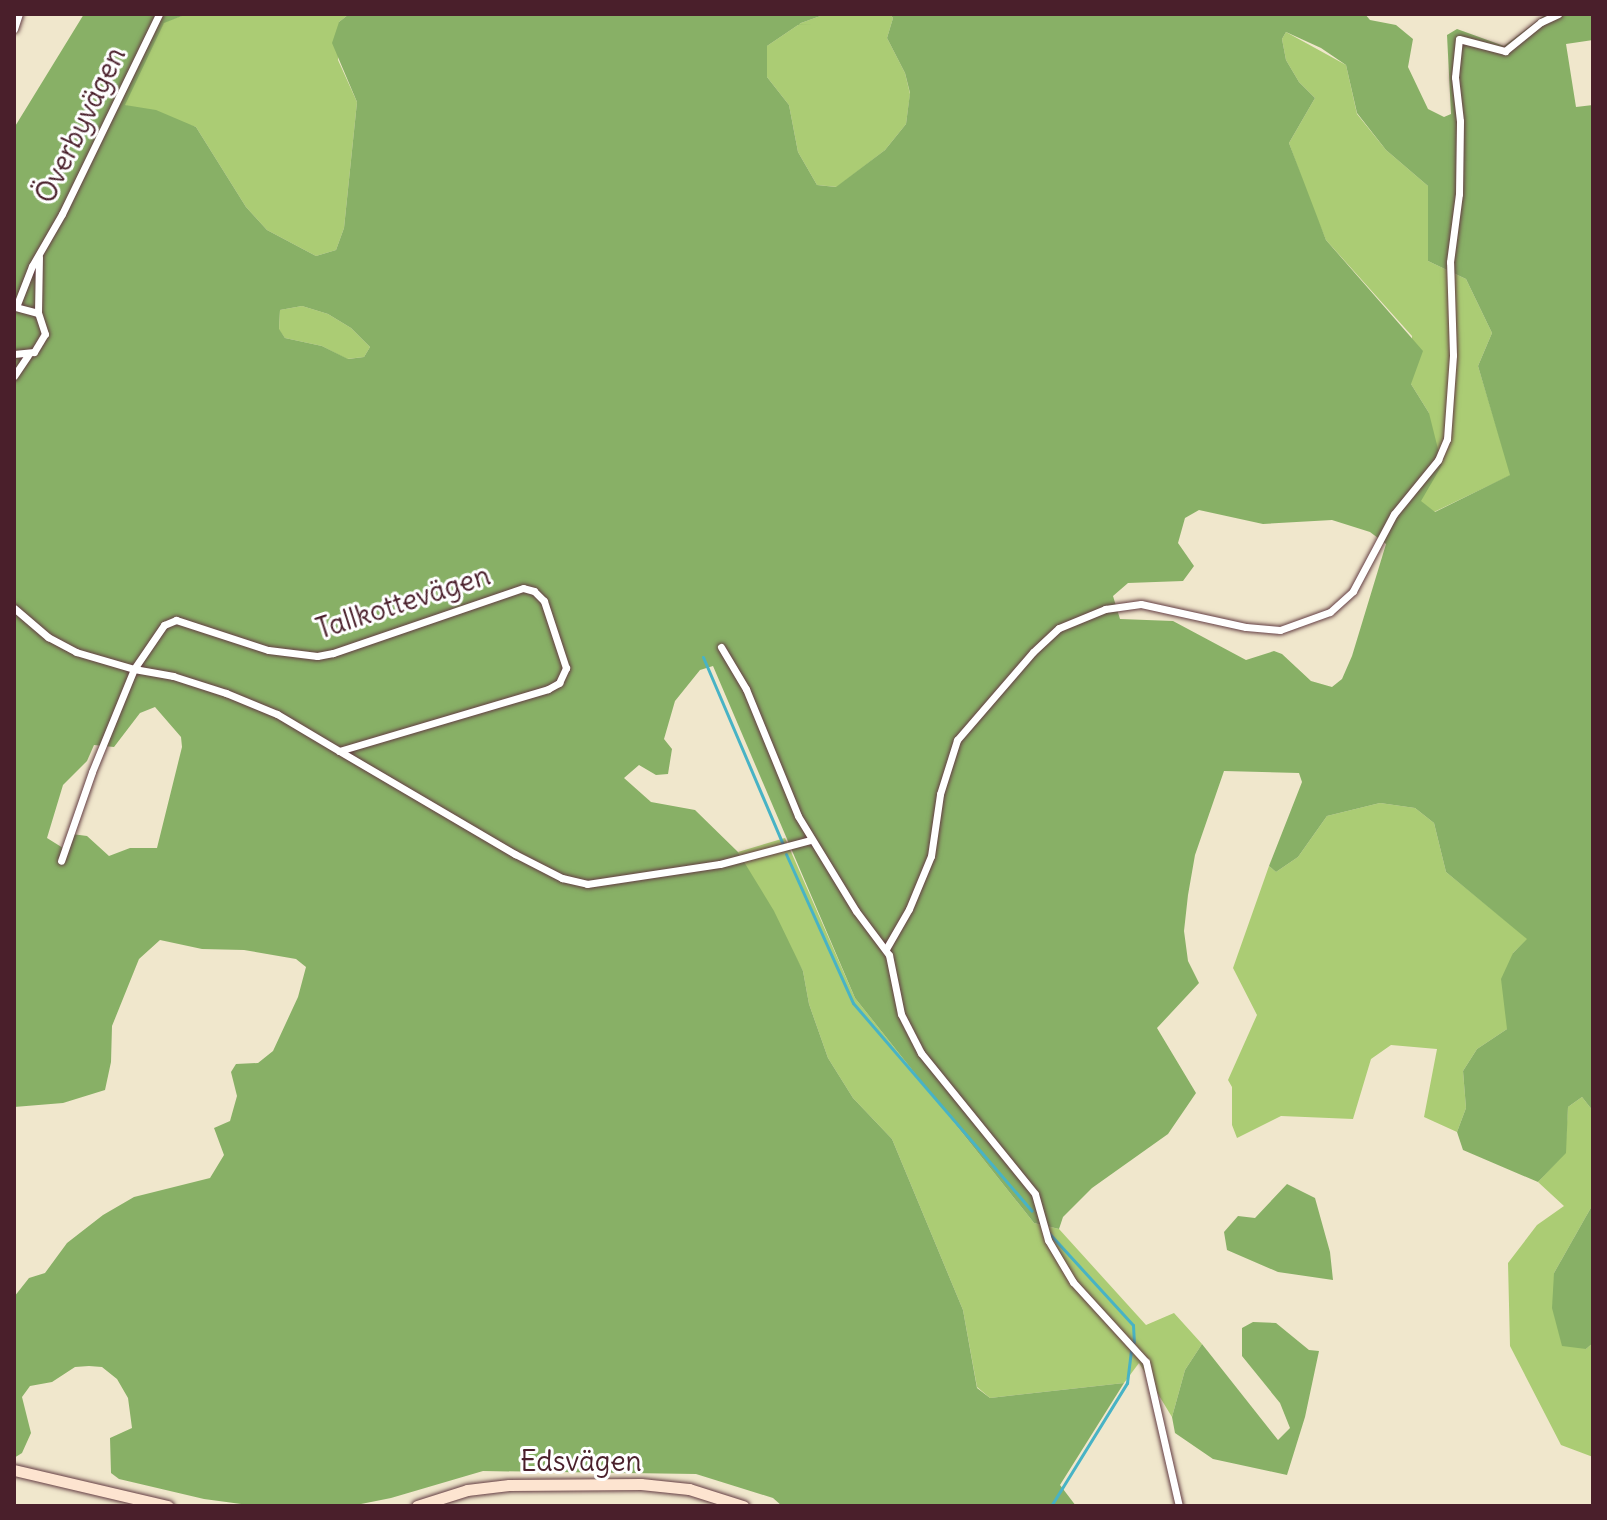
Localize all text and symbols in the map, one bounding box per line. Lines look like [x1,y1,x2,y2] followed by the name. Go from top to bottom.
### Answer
[28,42,132,208] street label: Överbyvägen
[312,558,494,646] street label: Tallkottevägen
[520,1444,642,1478] street label: Edsvägen

